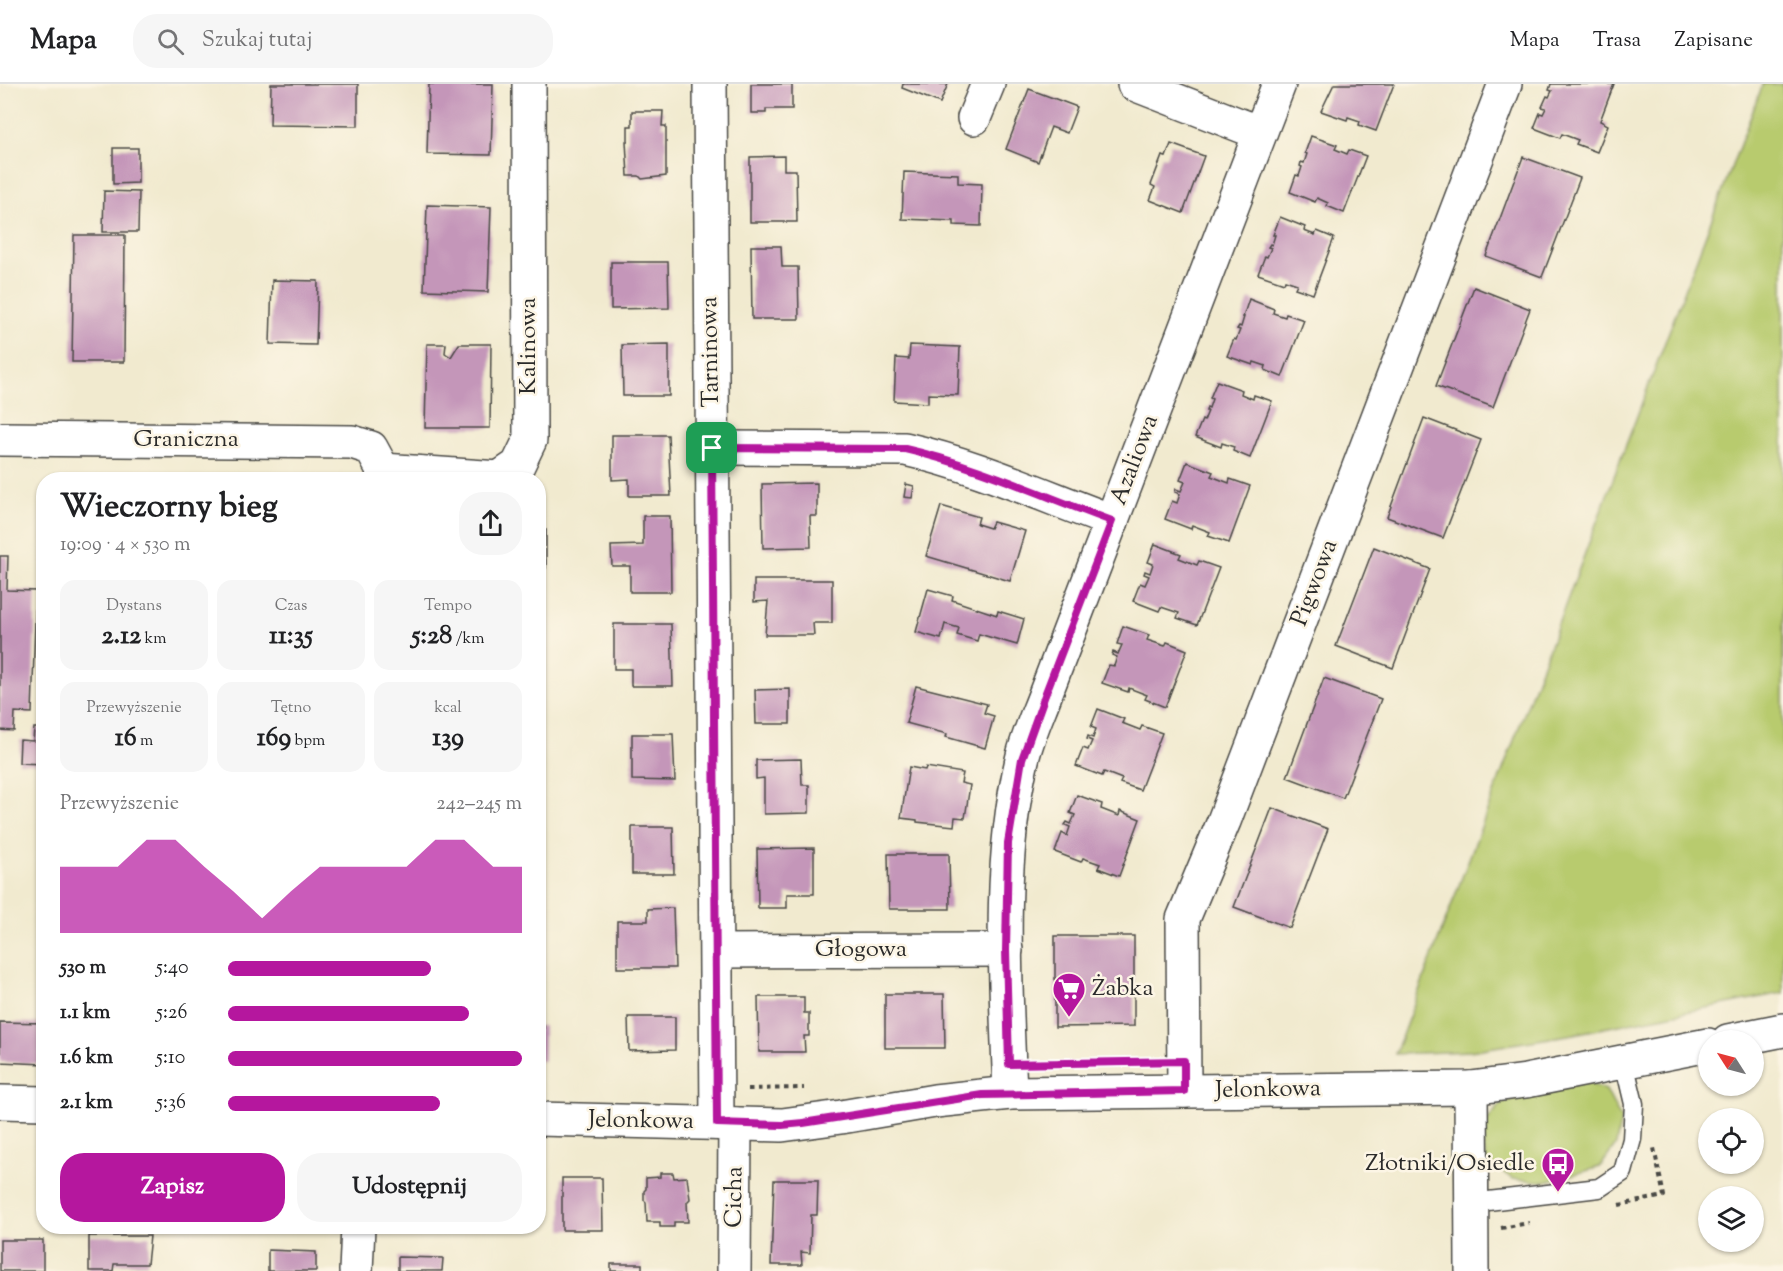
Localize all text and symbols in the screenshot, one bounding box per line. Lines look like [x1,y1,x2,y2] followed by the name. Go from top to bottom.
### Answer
[133,14,553,68] search box
[30,21,97,61] text: Mapa
[154,25,187,58] icon: search
[202,25,312,57] text: Szukaj tutaj
[1510,26,1560,56] text: Mapa
[1593,26,1641,56] text: Trasa
[1674,26,1753,56] text: Zapisane
[693,296,729,408] street label: Tarninowa
[512,297,546,395] street label: Kalinowa
[1102,410,1168,510] street label: Azaliowa
[686,422,737,473] pin
[133,423,239,457] street label: Graniczna
[695,431,728,464] icon: arrive
[60,484,278,532] text: Wieczorny bieg
[459,492,522,555] button: share
[60,531,190,560] text: 19:09 · 4 × 530 m
[1283,535,1347,631] street label: Pigwowa
[106,595,162,618] text: Dystans
[275,595,307,618] text: Czas
[424,595,472,618] text: Tempo
[101,618,141,655] text: 2.12
[269,618,313,655] text: 11:35
[411,618,452,655] text: 5:28
[141,628,167,651] text: km
[452,628,485,651] text: /km
[86,697,182,720] text: Przewyższenie
[271,697,311,720] text: Tętno
[434,697,462,720] text: kcal
[115,720,137,757] text: 16
[257,720,291,757] text: 169
[432,720,464,757] text: 139
[137,730,153,753] text: m
[291,730,325,753] text: bpm
[60,790,179,819] text: Przewyższenie
[436,790,522,819] text: 242–245 m
[815,933,907,967] street label: Głogowa
[60,954,106,983] text: 530 m
[156,954,189,983] text: 5:40
[1051,971,1087,1018] supermarket icon: Żabka
[1092,972,1154,1006] place label: Żabka
[60,999,110,1028] text: 1.1 km
[156,999,187,1028] text: 5:26
[1698,1030,1764,1096] north arrow
[1698,1030,1764,1252] map controls
[60,1044,113,1073] text: 1.6 km
[156,1044,185,1073] text: 5:10
[1213,1072,1321,1108] street label: Jelonkowa
[60,1089,113,1118] text: 2.1 km
[156,1089,186,1118] text: 5:36
[586,1103,694,1139] street label: Jelonkowa
[1698,1108,1764,1174] button: locate
[1540,1146,1576,1193] bus stop icon: Złotniki/Osiedle
[1365,1147,1535,1181] place label: Złotniki/Osiedle
[60,1153,285,1222] button: Zapisz
[297,1153,522,1222] button: Udostępnij
[717,1166,753,1228] street label: Cicha
[1698,1186,1764,1252] button: layers

